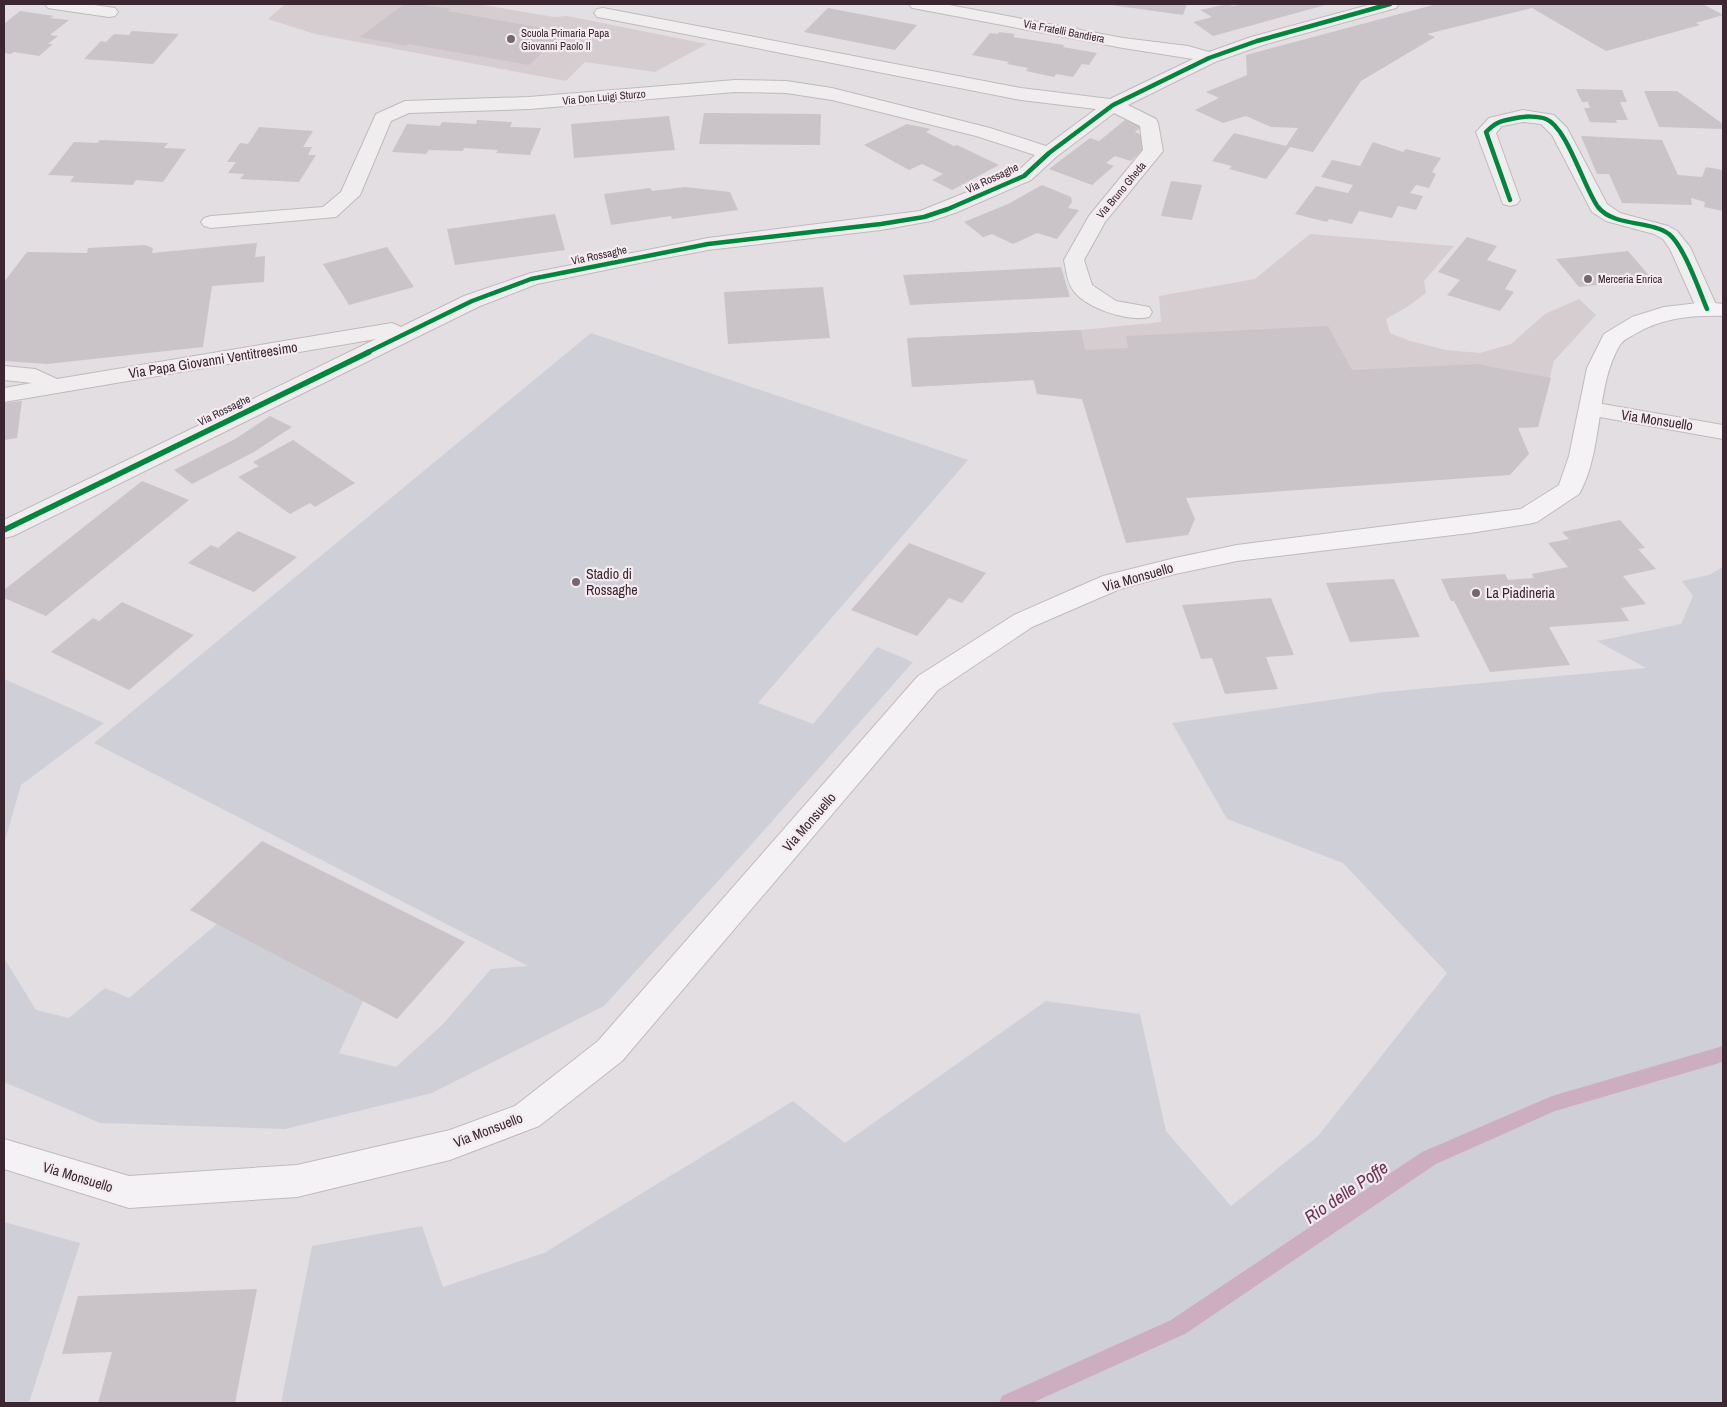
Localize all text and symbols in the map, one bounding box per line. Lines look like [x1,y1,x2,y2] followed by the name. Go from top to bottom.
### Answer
[1022,16,1106,46] street label: Via Fratelli Bandiera
[521,26,609,53] place label: Scuola Primaria Papa Giovanni Paolo II
[505,33,517,45] marker: Scuola Primaria Papa Giovanni Paolo II
[562,86,646,108] street label: Via Don Luigi Sturzo
[1093,159,1149,221] street label: Via Bruno Gheda
[963,160,1021,196] street label: Via Rossaghe
[570,242,628,268] street label: Via Rossaghe
[1598,272,1662,286] place label: Merceria Enrica
[1582,273,1594,285] marker: Merceria Enrica
[127,338,299,382] street label: Via Papa Giovanni Ventitreesimo
[196,391,252,429] street label: Via Rossaghe
[1620,405,1694,435] street label: Via Monsuello
[1101,558,1175,596] street label: Via Monsuello
[586,565,638,599] place label: Stadio di Rossaghe
[570,576,582,588] marker: Stadio di Rossaghe
[1486,584,1556,602] place label: La Piadineria
[1470,587,1482,599] marker: La Piadineria
[778,789,840,855] street label: Via Monsuello
[451,1109,525,1151] street label: Via Monsuello
[1299,1155,1393,1229] water label: Rio delle Poffe
[41,1158,115,1196] street label: Via Monsuello

